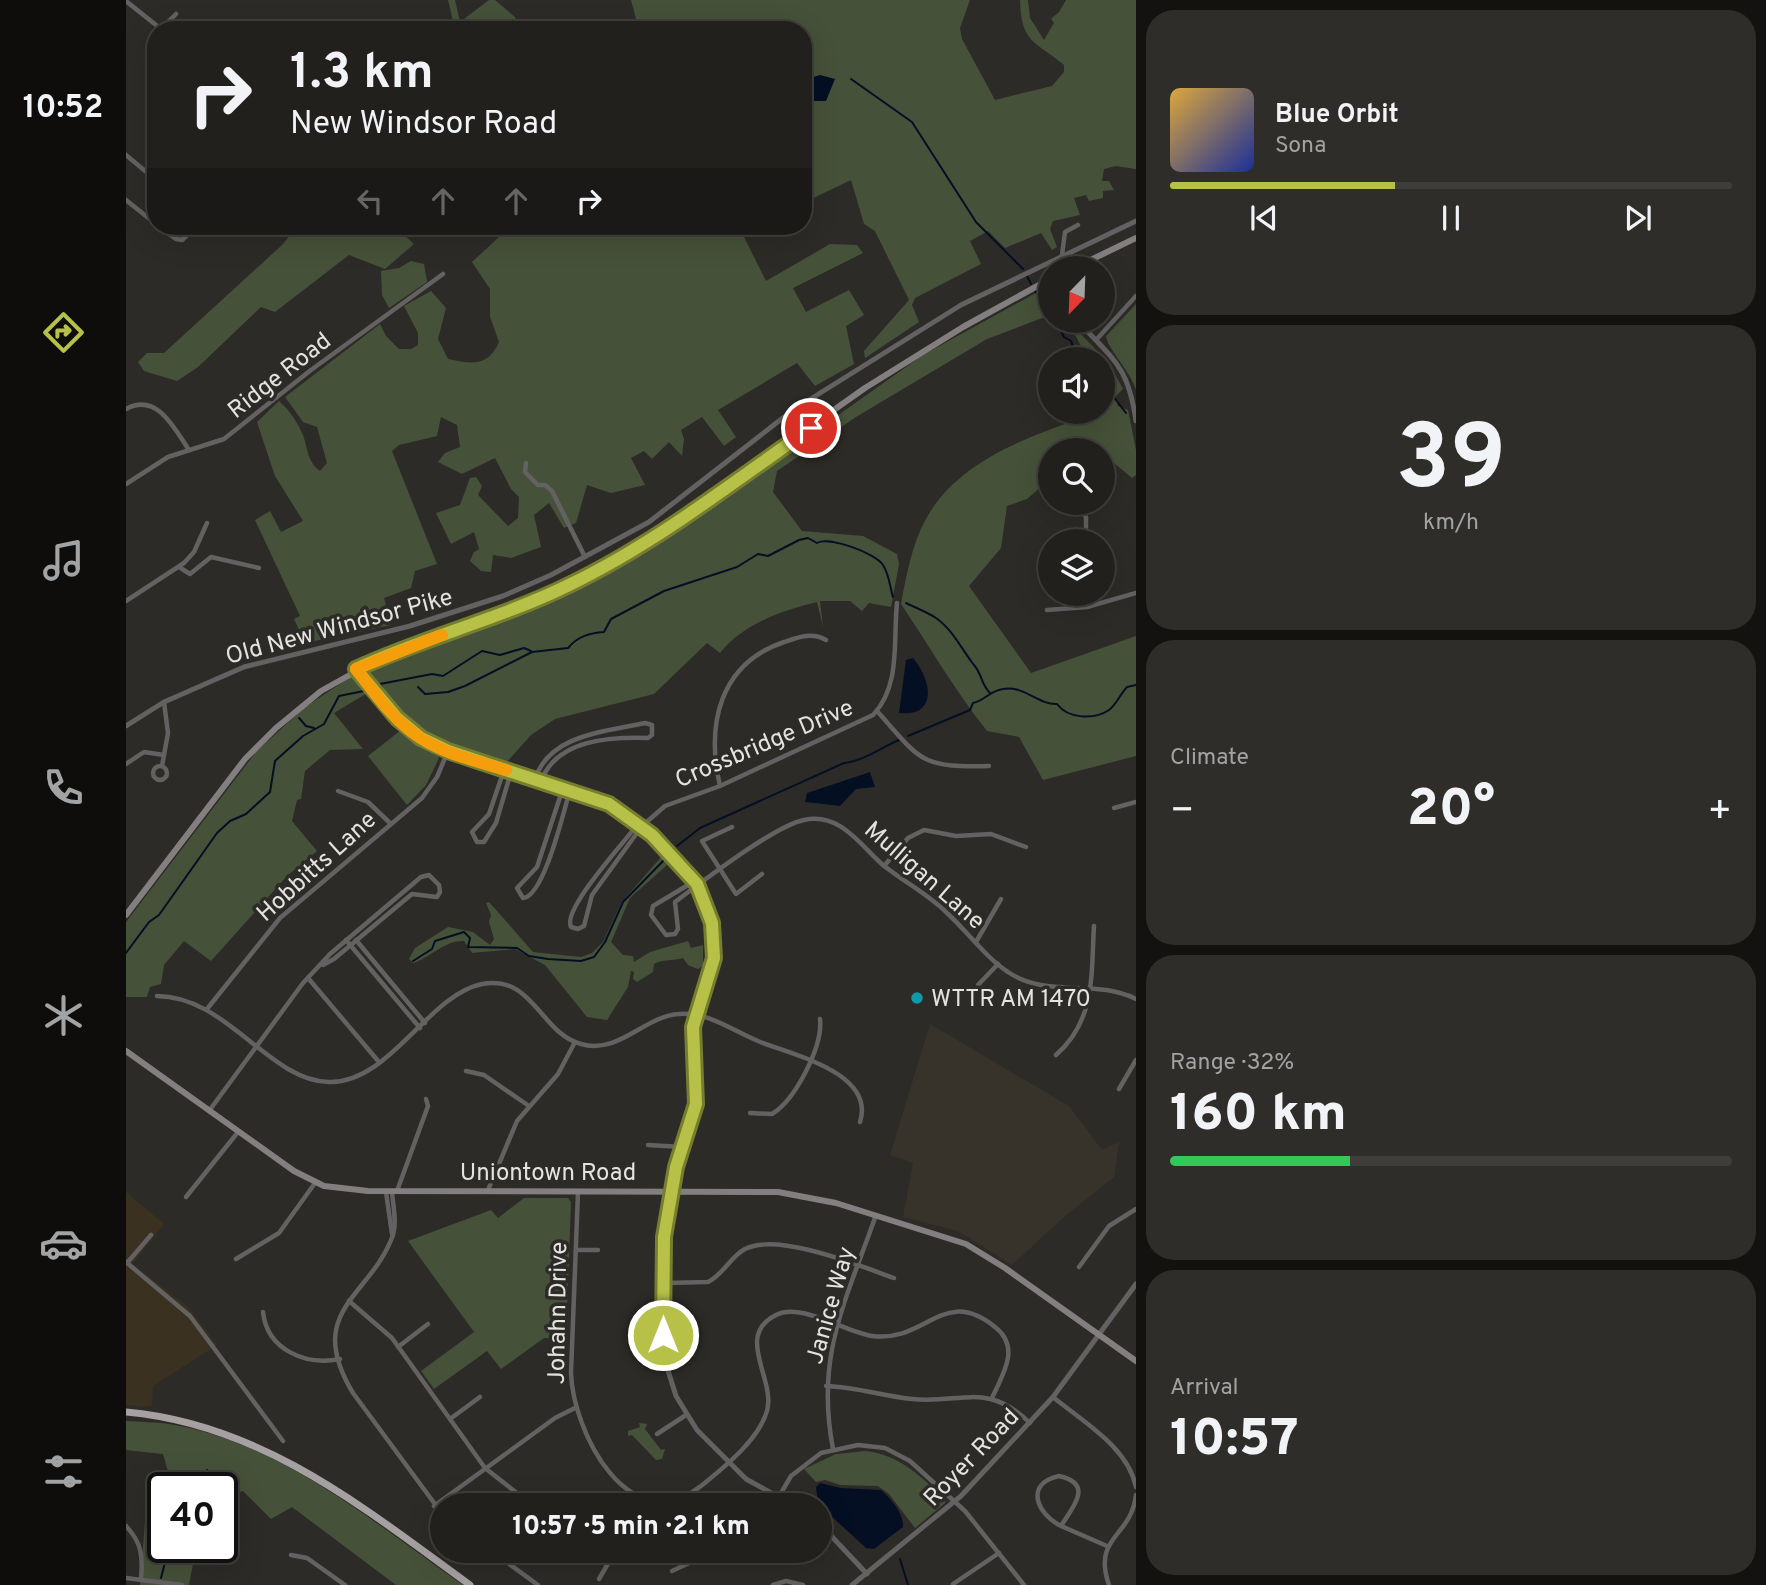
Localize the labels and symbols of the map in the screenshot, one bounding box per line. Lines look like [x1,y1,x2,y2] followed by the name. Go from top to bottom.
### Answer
[1038,256,1115,332] north arrow
[223,327,338,426] street label: Ridge Road
[781,398,841,458] pin
[223,583,456,673] street label: Old New Windsor Pike
[671,694,859,796] street label: Crossbridge Drive
[251,806,383,929] street label: Hobbitts Lane
[857,816,990,937] street label: Mulligan Lane
[931,985,1091,1015] place label: WTTR AM 1470
[909,990,925,1006] marker: WTTR AM 1470
[460,1159,636,1189] street label: Uniontown Road
[543,1241,575,1385] street label: Johahn Drive
[801,1243,863,1368] street label: Janice Way
[626,1298,700,1372] position arrow
[918,1403,1027,1514] street label: Royer Road
[147,1472,238,1563] speed limit sign: 40

